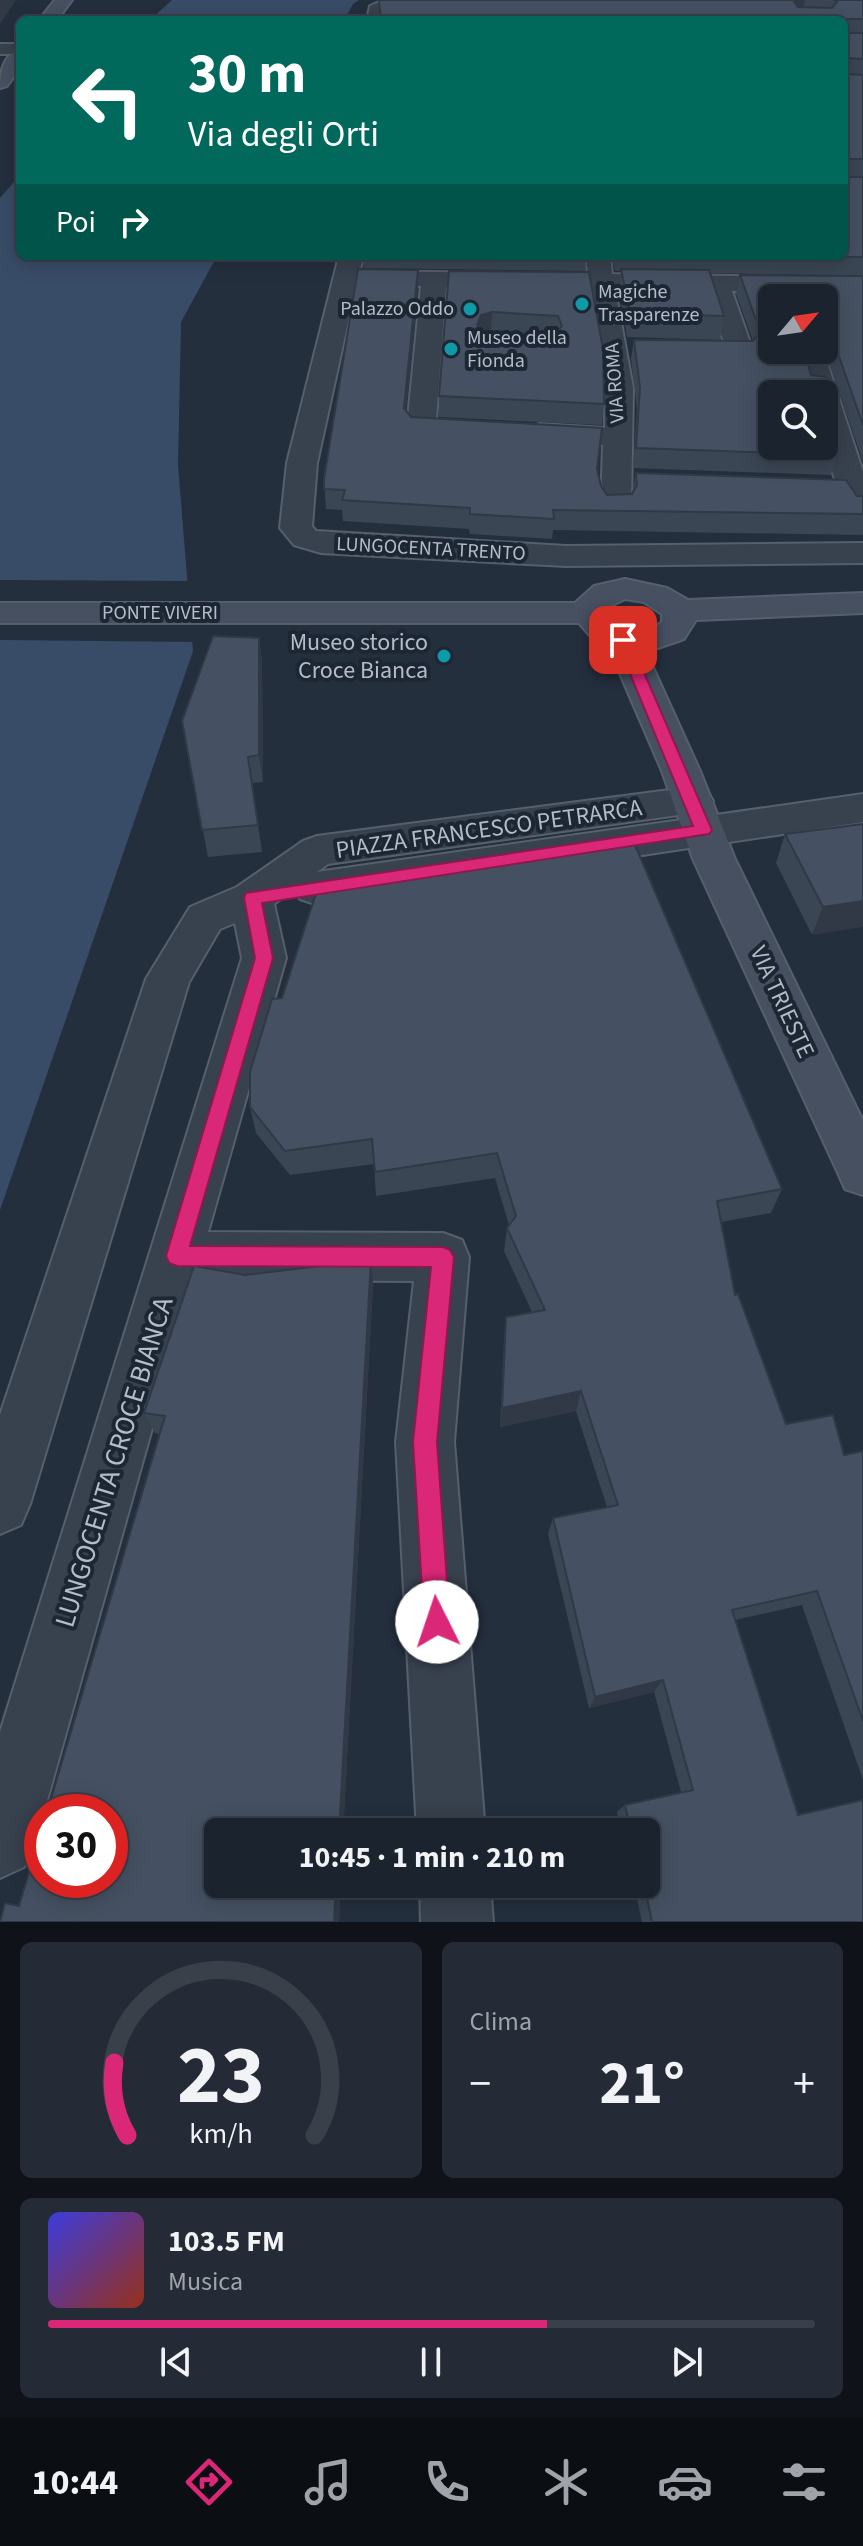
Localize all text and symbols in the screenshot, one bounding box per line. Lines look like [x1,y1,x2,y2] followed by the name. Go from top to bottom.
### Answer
[188,35,306,114] text: 30 m
[56,48,160,152] icon: left
[188,109,379,160] text: Via degli Orti
[112,200,156,244] icon: right
[56,201,96,244] text: Poi
[598,278,700,329] place label: Magiche Trasparenze
[758,284,838,364] north arrow
[758,284,838,460] map controls
[340,295,454,323] place label: Palazzo Oddo
[573,295,591,313] marker: Magiche Trasparenze
[461,300,479,318] marker: Palazzo Oddo
[467,324,567,375] place label: Museo della Fionda
[442,340,460,358] marker: Museo della Fionda
[598,342,632,424] street label: VIA ROMA
[758,380,838,460] button: search
[336,530,526,568] street label: LUNGOCENTA TRENTO
[102,599,218,627] street label: PONTE VIVERI
[589,606,657,674] pin
[601,618,645,662] icon: arrive
[290,625,428,688] place label: Museo storico Croce Bianca
[435,647,453,665] marker: Museo storico Croce Bianca
[334,790,644,868] street label: PIAZZA FRANCESCO PETRARCA
[741,940,823,1064] street label: VIA TRIESTE
[45,1291,184,1632] street label: LUNGOCENTA CROCE BIANCA
[395,1580,479,1664] position arrow
[24,1794,128,1898] speed limit sign: 30
[299,1836,565,1879] text: 10:45 · 1 min · 210 m
[470,2003,532,2040] text: Clima
[177,2017,265,2135] text: 23
[600,2042,685,2127] text: 21°
[470,2053,491,2116] text: −
[793,2053,815,2116] text: +
[189,2114,252,2154] text: km/h
[168,2220,285,2263] text: 103.5 FM
[168,2263,243,2300] text: Musica
[154,2340,198,2384] icon: previous
[409,2340,453,2384] icon: pause
[665,2340,709,2384] icon: next
[181,2454,237,2510] icon: directions
[300,2454,356,2510] icon: music
[419,2454,475,2510] icon: phone
[538,2454,594,2510] icon: climate
[657,2454,713,2510] icon: car
[776,2454,832,2510] icon: filters
[31,2457,118,2508] text: 10:44

